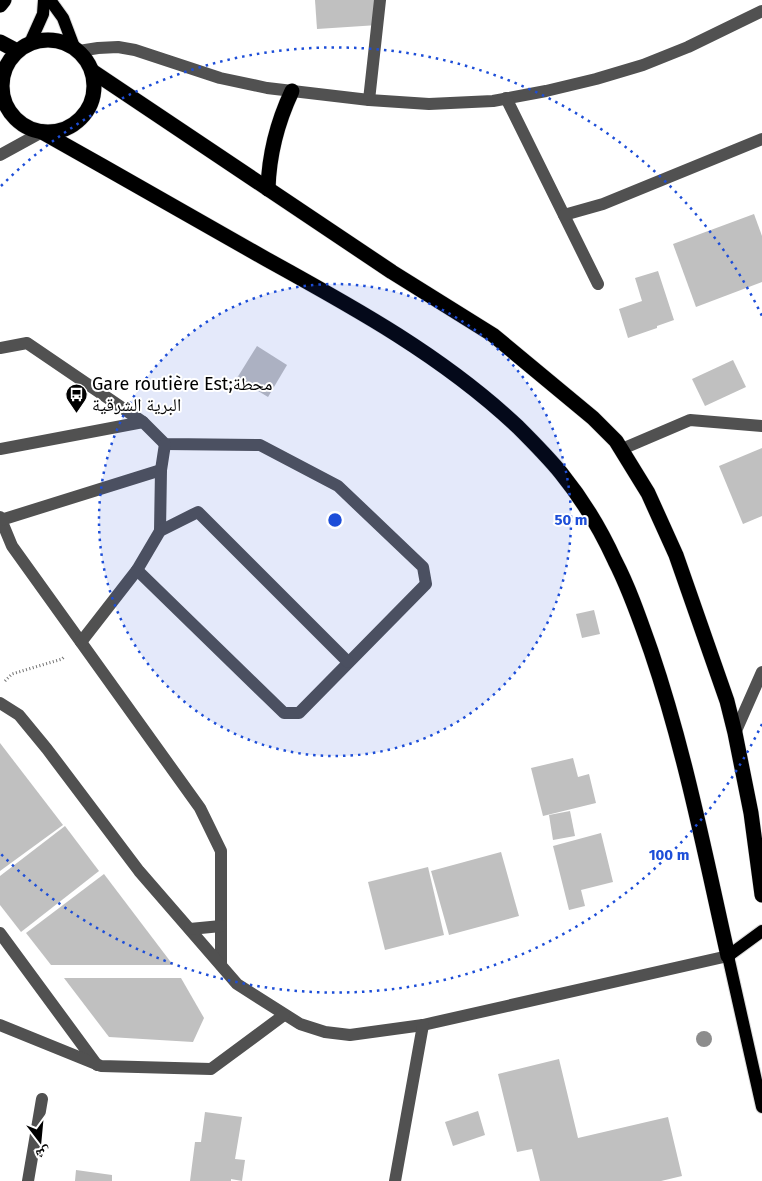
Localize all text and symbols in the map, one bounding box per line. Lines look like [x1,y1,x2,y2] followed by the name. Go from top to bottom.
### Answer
[92,373,272,416] place label: Gare routière Est;محطة البرية الشرقية
[64,382,88,413] bus stop icon: Gare routière Est;محطة البرية الشرقية
[326,511,344,529] centre of rings
[554,511,588,529] text: 50 m
[649,846,689,864] text: 100 m
[15,1116,65,1166] north arrow
[34,1143,53,1163] text: ش

